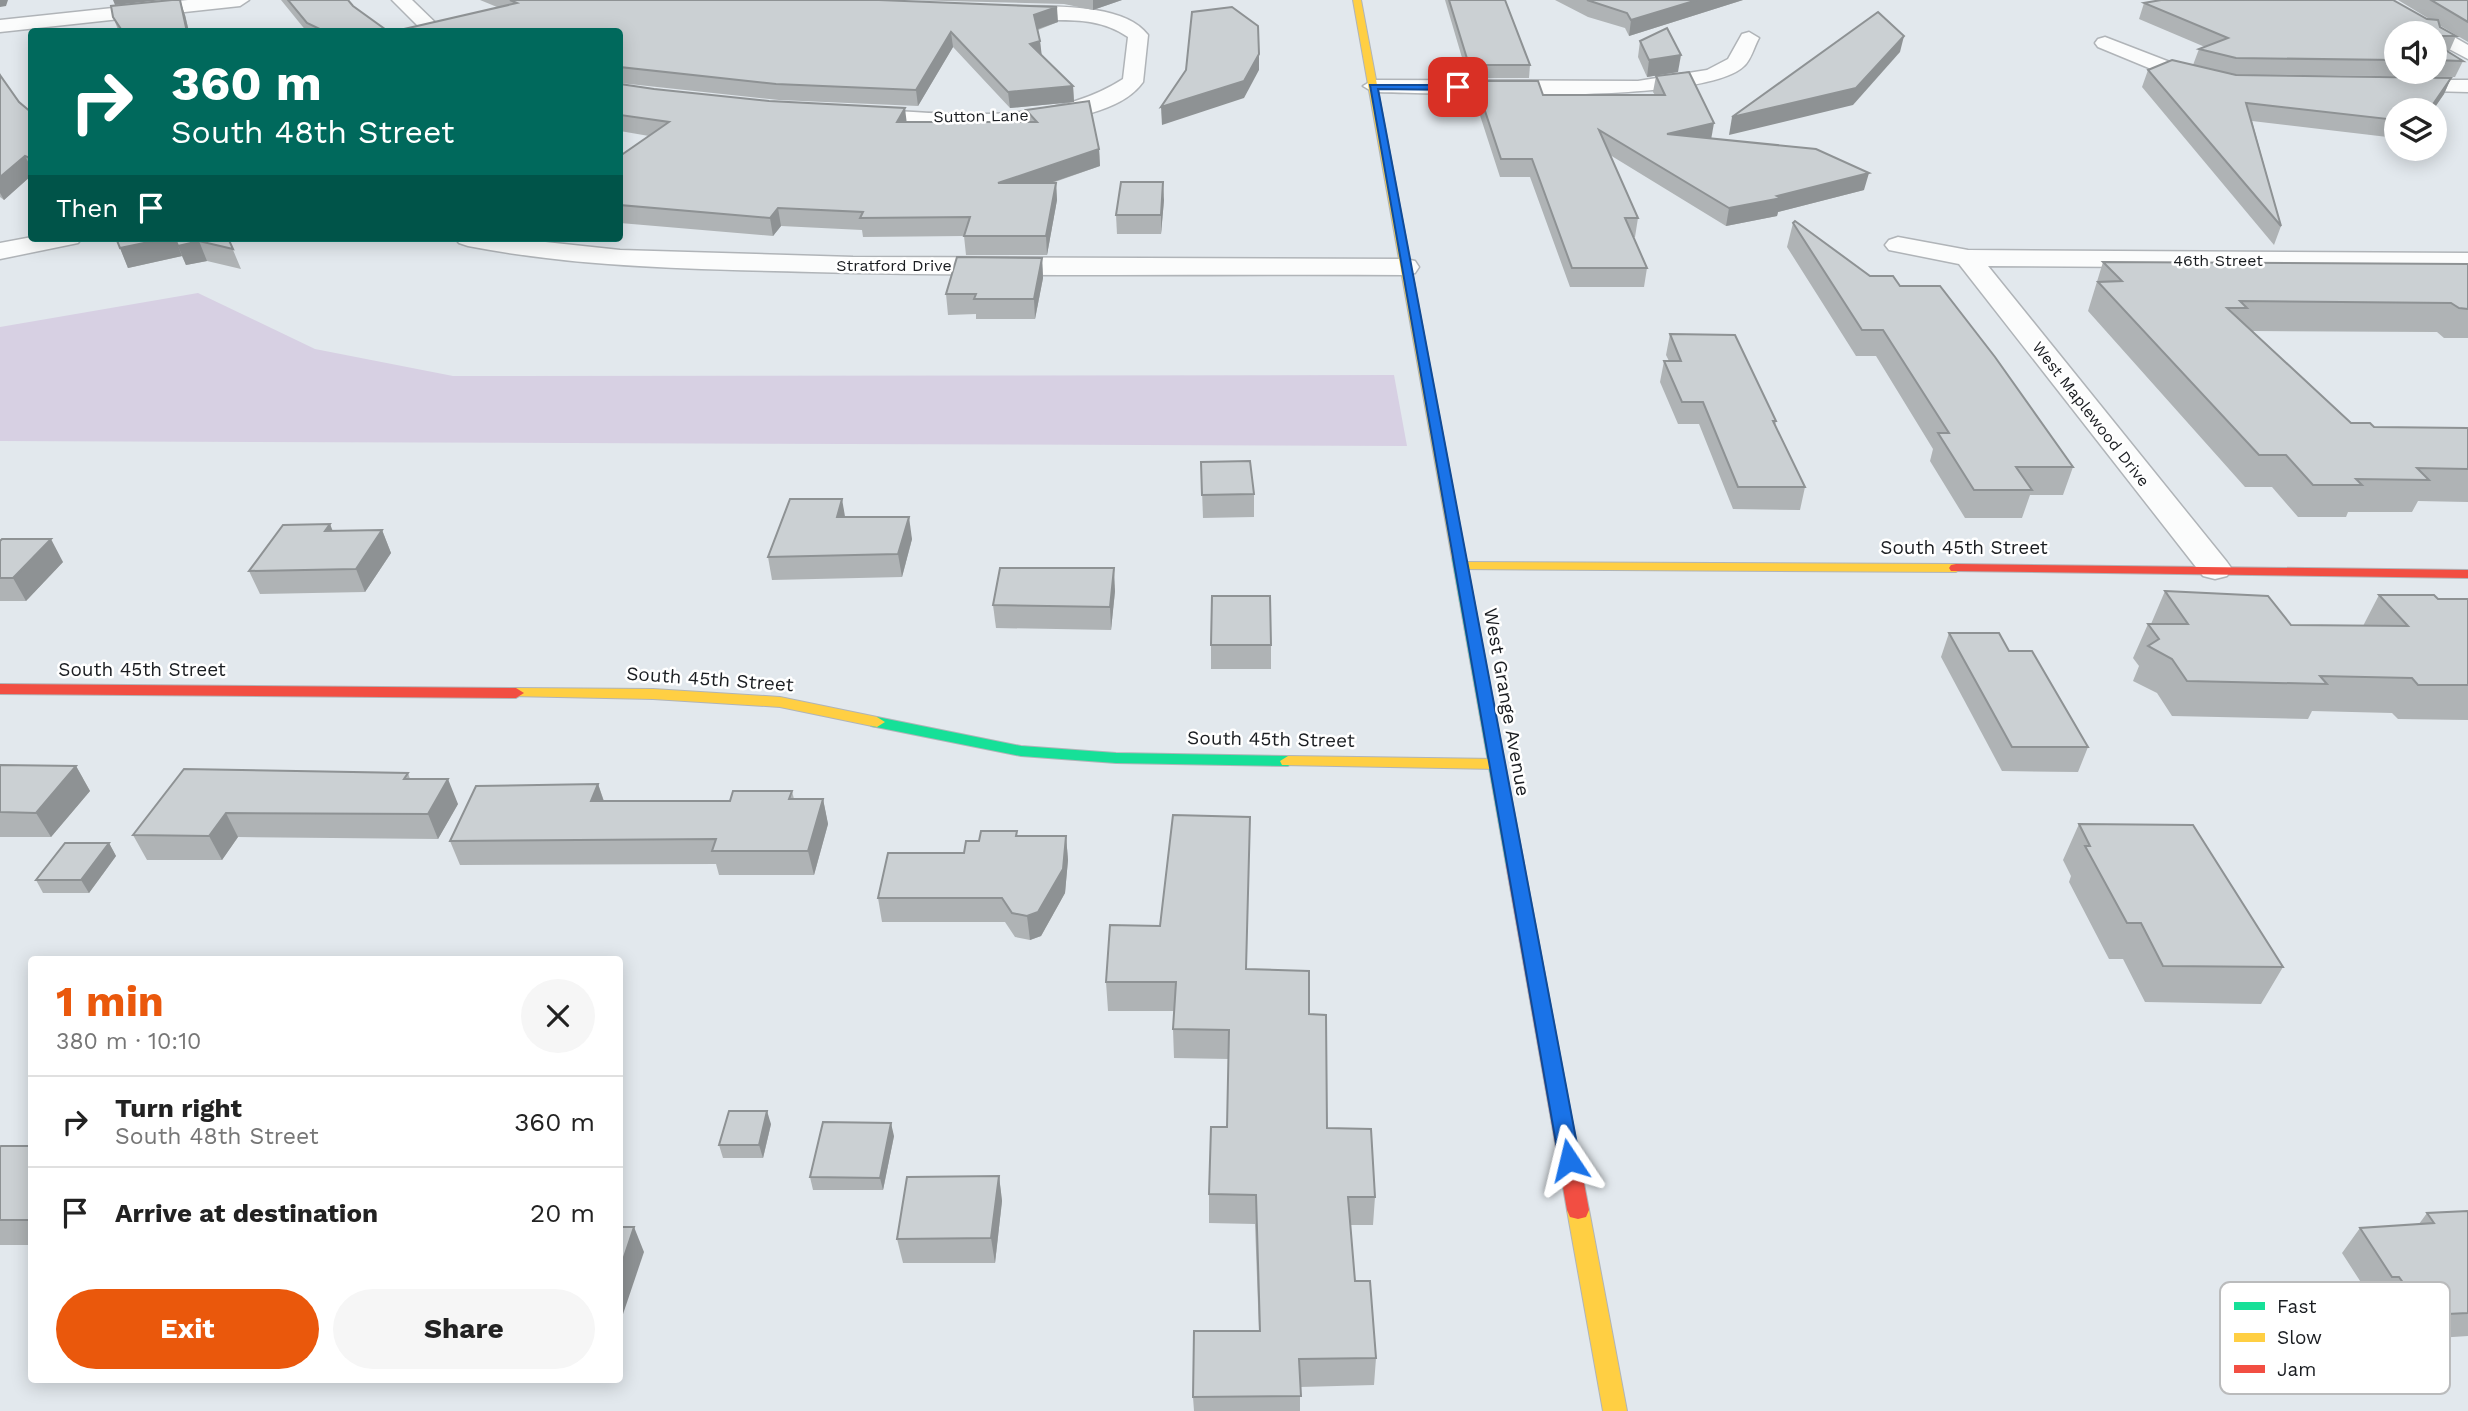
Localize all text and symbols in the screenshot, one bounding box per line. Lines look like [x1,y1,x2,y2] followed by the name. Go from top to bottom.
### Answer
[2384,21,2447,161] map controls
[2384,21,2447,84] button: sound
[171,54,322,112] text: 360 m
[56,56,147,147] icon: right
[1428,57,1488,117] pin
[1439,68,1477,106] icon: arrive
[2384,98,2447,161] button: layers
[933,106,1029,126] street label: Sutton Lane
[171,113,454,151] text: South 48th Street
[132,189,170,227] icon: arrive
[56,193,118,223] text: Then
[2173,251,2263,270] street label: 46th Street
[836,256,952,275] street label: Stratford Drive
[2028,338,2154,490] street label: West Maplewood Drive
[1880,536,2048,559] street label: South 45th Street
[1479,606,1535,798] street label: West Grange Avenue
[58,658,226,681] street label: South 45th Street
[626,662,794,696] street label: South 45th Street
[1187,726,1355,752] street label: South 45th Street
[56,977,164,1026] text: 1 min
[521,979,595,1053] button: close
[56,1028,201,1055] text: 380 m · 10:10
[115,1093,242,1123] text: Turn right
[56,1103,94,1141] icon: right
[514,1107,595,1137] text: 360 m
[115,1123,319,1150] text: South 48th Street
[1532,1123,1606,1197] position arrow
[56,1194,94,1232] icon: arrive
[115,1198,378,1228] text: Arrive at destination
[530,1198,595,1228] text: 20 m
[2220,1282,2450,1394] legend
[56,1289,319,1369] button: Exit
[333,1289,595,1369] button: Share
[2277,1295,2316,1318] text: Fast
[2277,1326,2322,1349] text: Slow
[2277,1358,2316,1381] text: Jam

